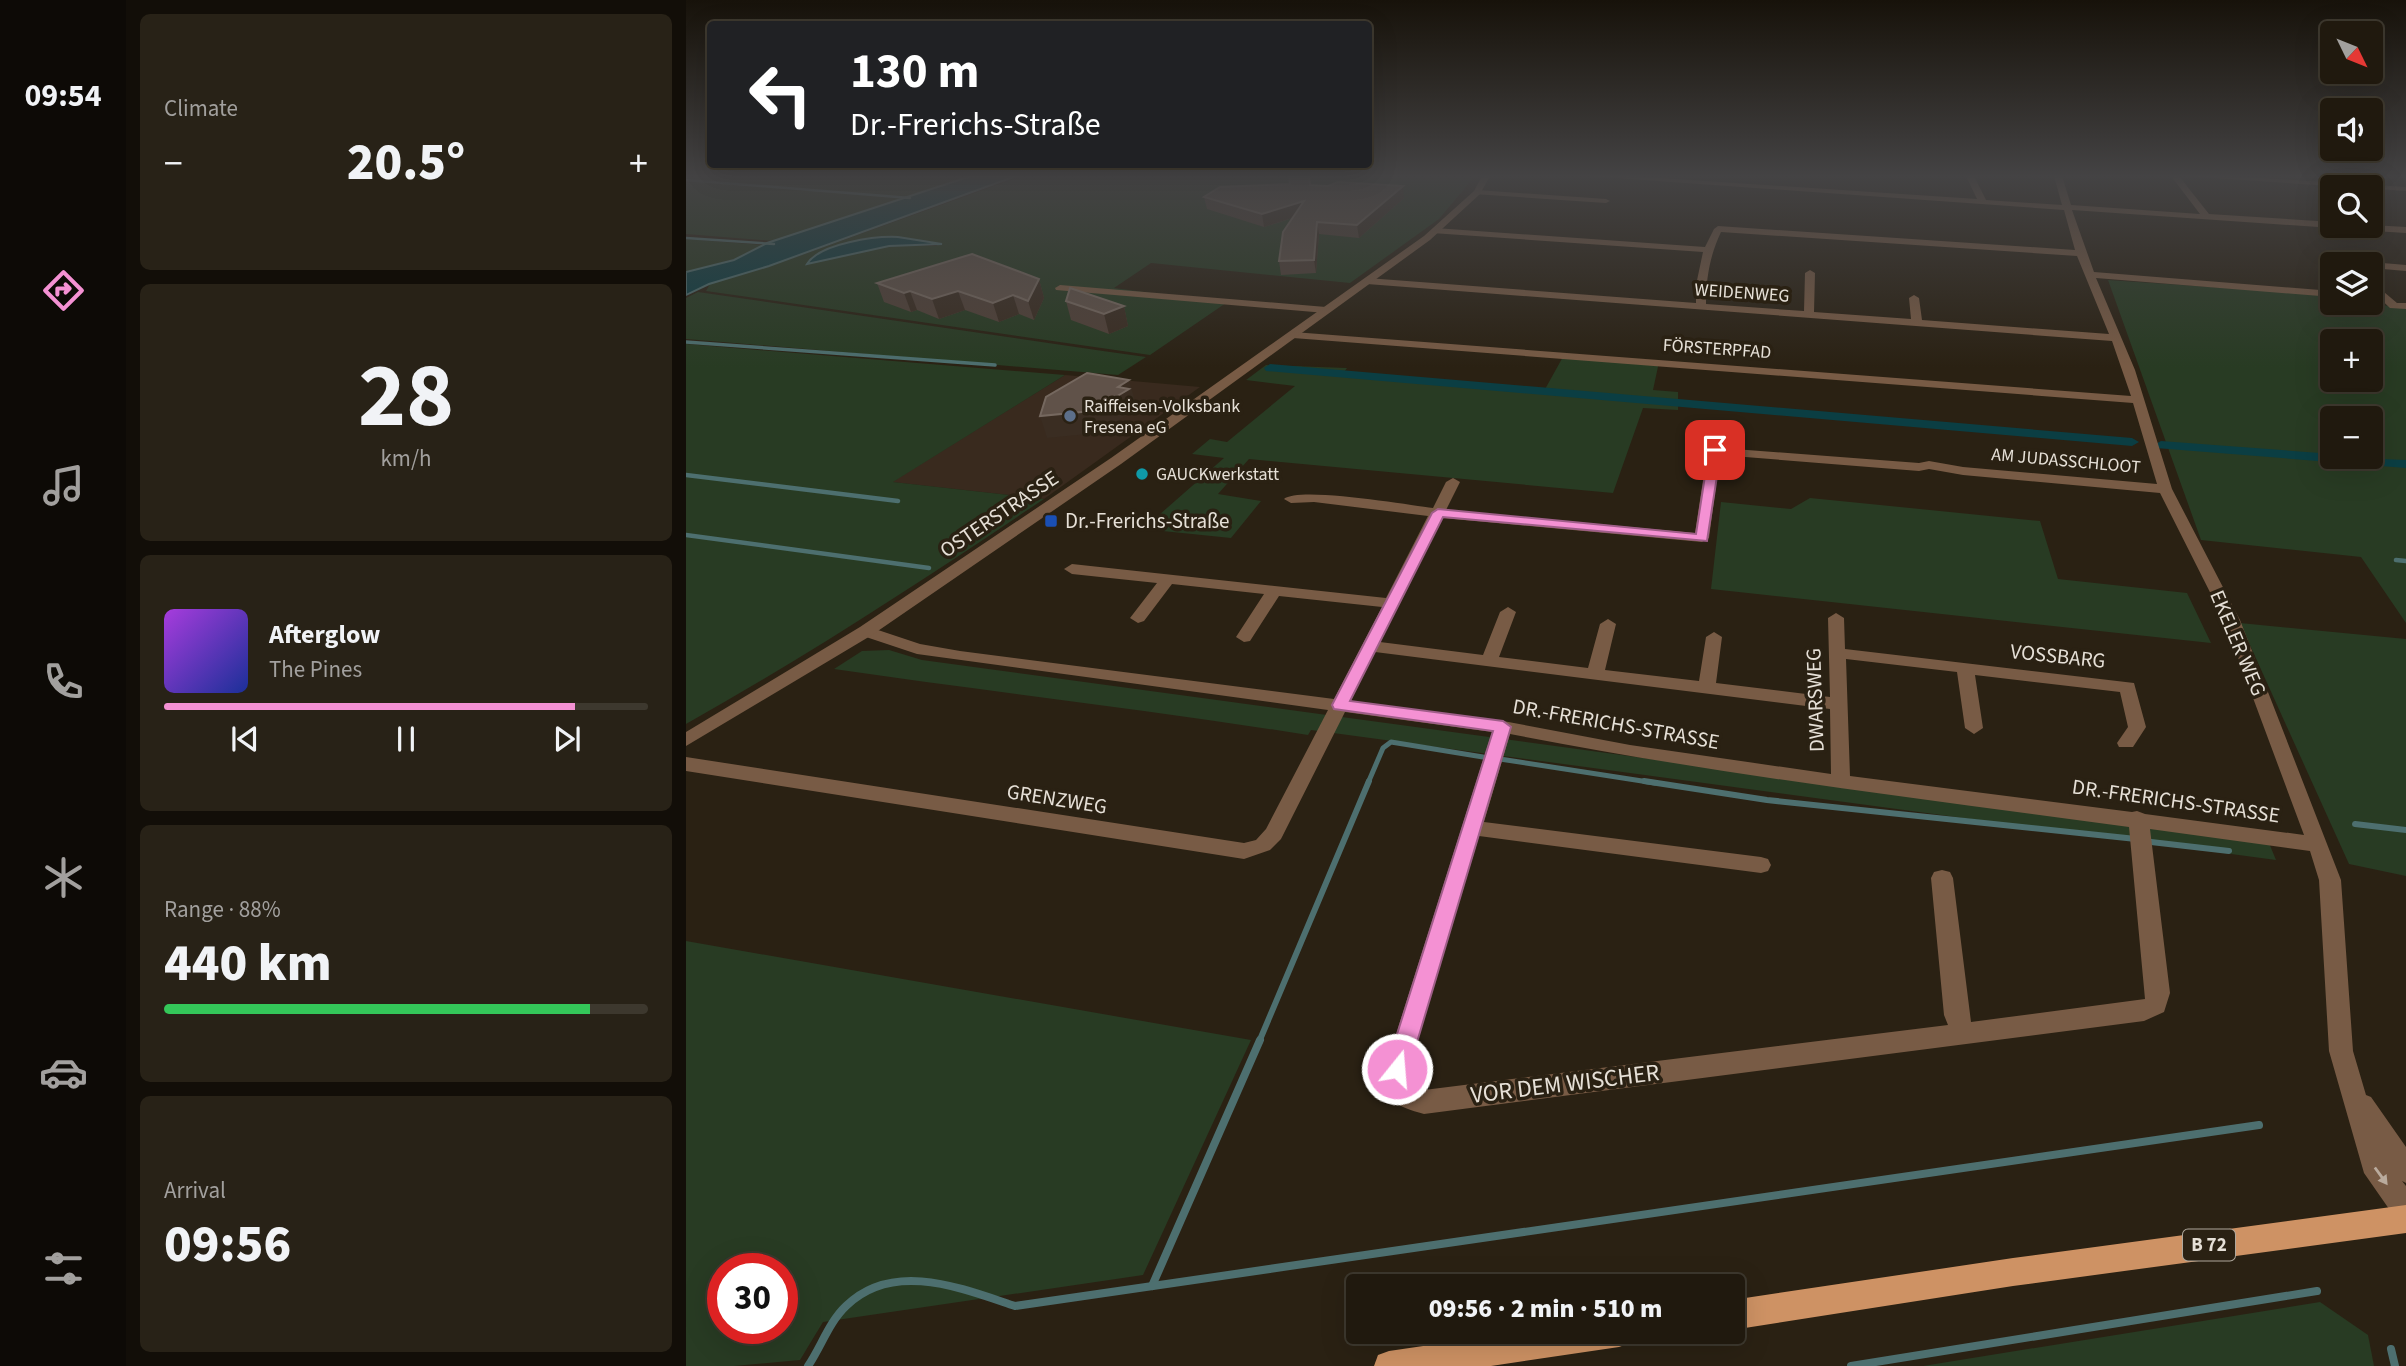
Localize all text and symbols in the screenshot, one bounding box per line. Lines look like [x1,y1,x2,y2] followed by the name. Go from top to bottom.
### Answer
[2320,21,2384,84] north arrow
[2320,21,2383,469] map controls
[850,37,979,107] text: 130 m
[735,49,826,140] icon: left
[24,73,102,119] text: 09:54
[164,92,238,125] text: Climate
[2320,98,2383,161] button: sound
[850,102,1101,148] text: Dr.-Frerichs-Straße
[347,126,465,200] text: 20.5°
[164,137,183,191] text: −
[629,137,648,191] text: +
[2320,175,2383,238] button: search
[2320,252,2383,315] button: layers
[39,266,88,315] icon: directions
[1694,277,1790,309] street label: WEIDENWEG
[2320,329,2383,392] button: +
[358,332,454,461] text: 28
[1662,333,1772,365] street label: FÖRSTERPFAD
[1084,394,1240,440] place label: Raiffeisen-Volksbank Fresena eG
[2320,406,2383,469] button: −
[1062,408,1078,424] marker: Raiffeisen-Volksbank Fresena eG
[1685,420,1745,480] pin
[1696,431,1734,469] icon: arrive
[380,442,432,475] text: km/h
[1990,442,2142,480] street label: AM JUDASSCHLOOT
[39,461,88,510] icon: music
[1156,462,1279,487] place label: GAUCKwerkstatt
[934,463,1064,565] street label: OSTERSTRASSE
[1134,466,1150,482] marker: GAUCKwerkstatt
[1065,506,1230,536] place label: Dr.-Frerichs-Straße
[1043,513,1059,529] marker: Dr.-Frerichs-Straße
[2202,585,2274,701] street label: EKELER WEG
[269,616,380,653] text: Afterglow
[2009,636,2107,676] street label: VOSSBARG
[1798,647,1832,753] street label: DWARSWEG
[269,653,362,686] text: The Pines
[39,657,88,706] icon: phone
[1510,691,1722,757] street label: DR.-FRERICHS-STRASSE
[226,720,264,758] icon: previous
[387,720,425,758] icon: pause
[548,720,586,758] icon: next
[2070,772,2282,830] street label: DR.-FRERICHS-STRASSE
[1005,776,1109,822] street label: GRENZWEG
[39,853,88,902] icon: climate
[164,893,281,926] text: Range · 88%
[164,927,332,1001] text: 440 km
[1360,1032,1434,1106] position arrow
[39,1048,88,1097] icon: car
[1469,1055,1662,1113] street label: VOR DEM WISCHER
[2374,1167,2388,1185] one-way arrow
[164,1174,226,1207] text: Arrival
[164,1208,291,1282] text: 09:56
[2183,1230,2235,1260] road number: B 72
[39,1244,88,1293] icon: filters
[707,1253,798,1344] speed limit sign: 30
[1429,1290,1662,1327] text: 09:56 · 2 min · 510 m

